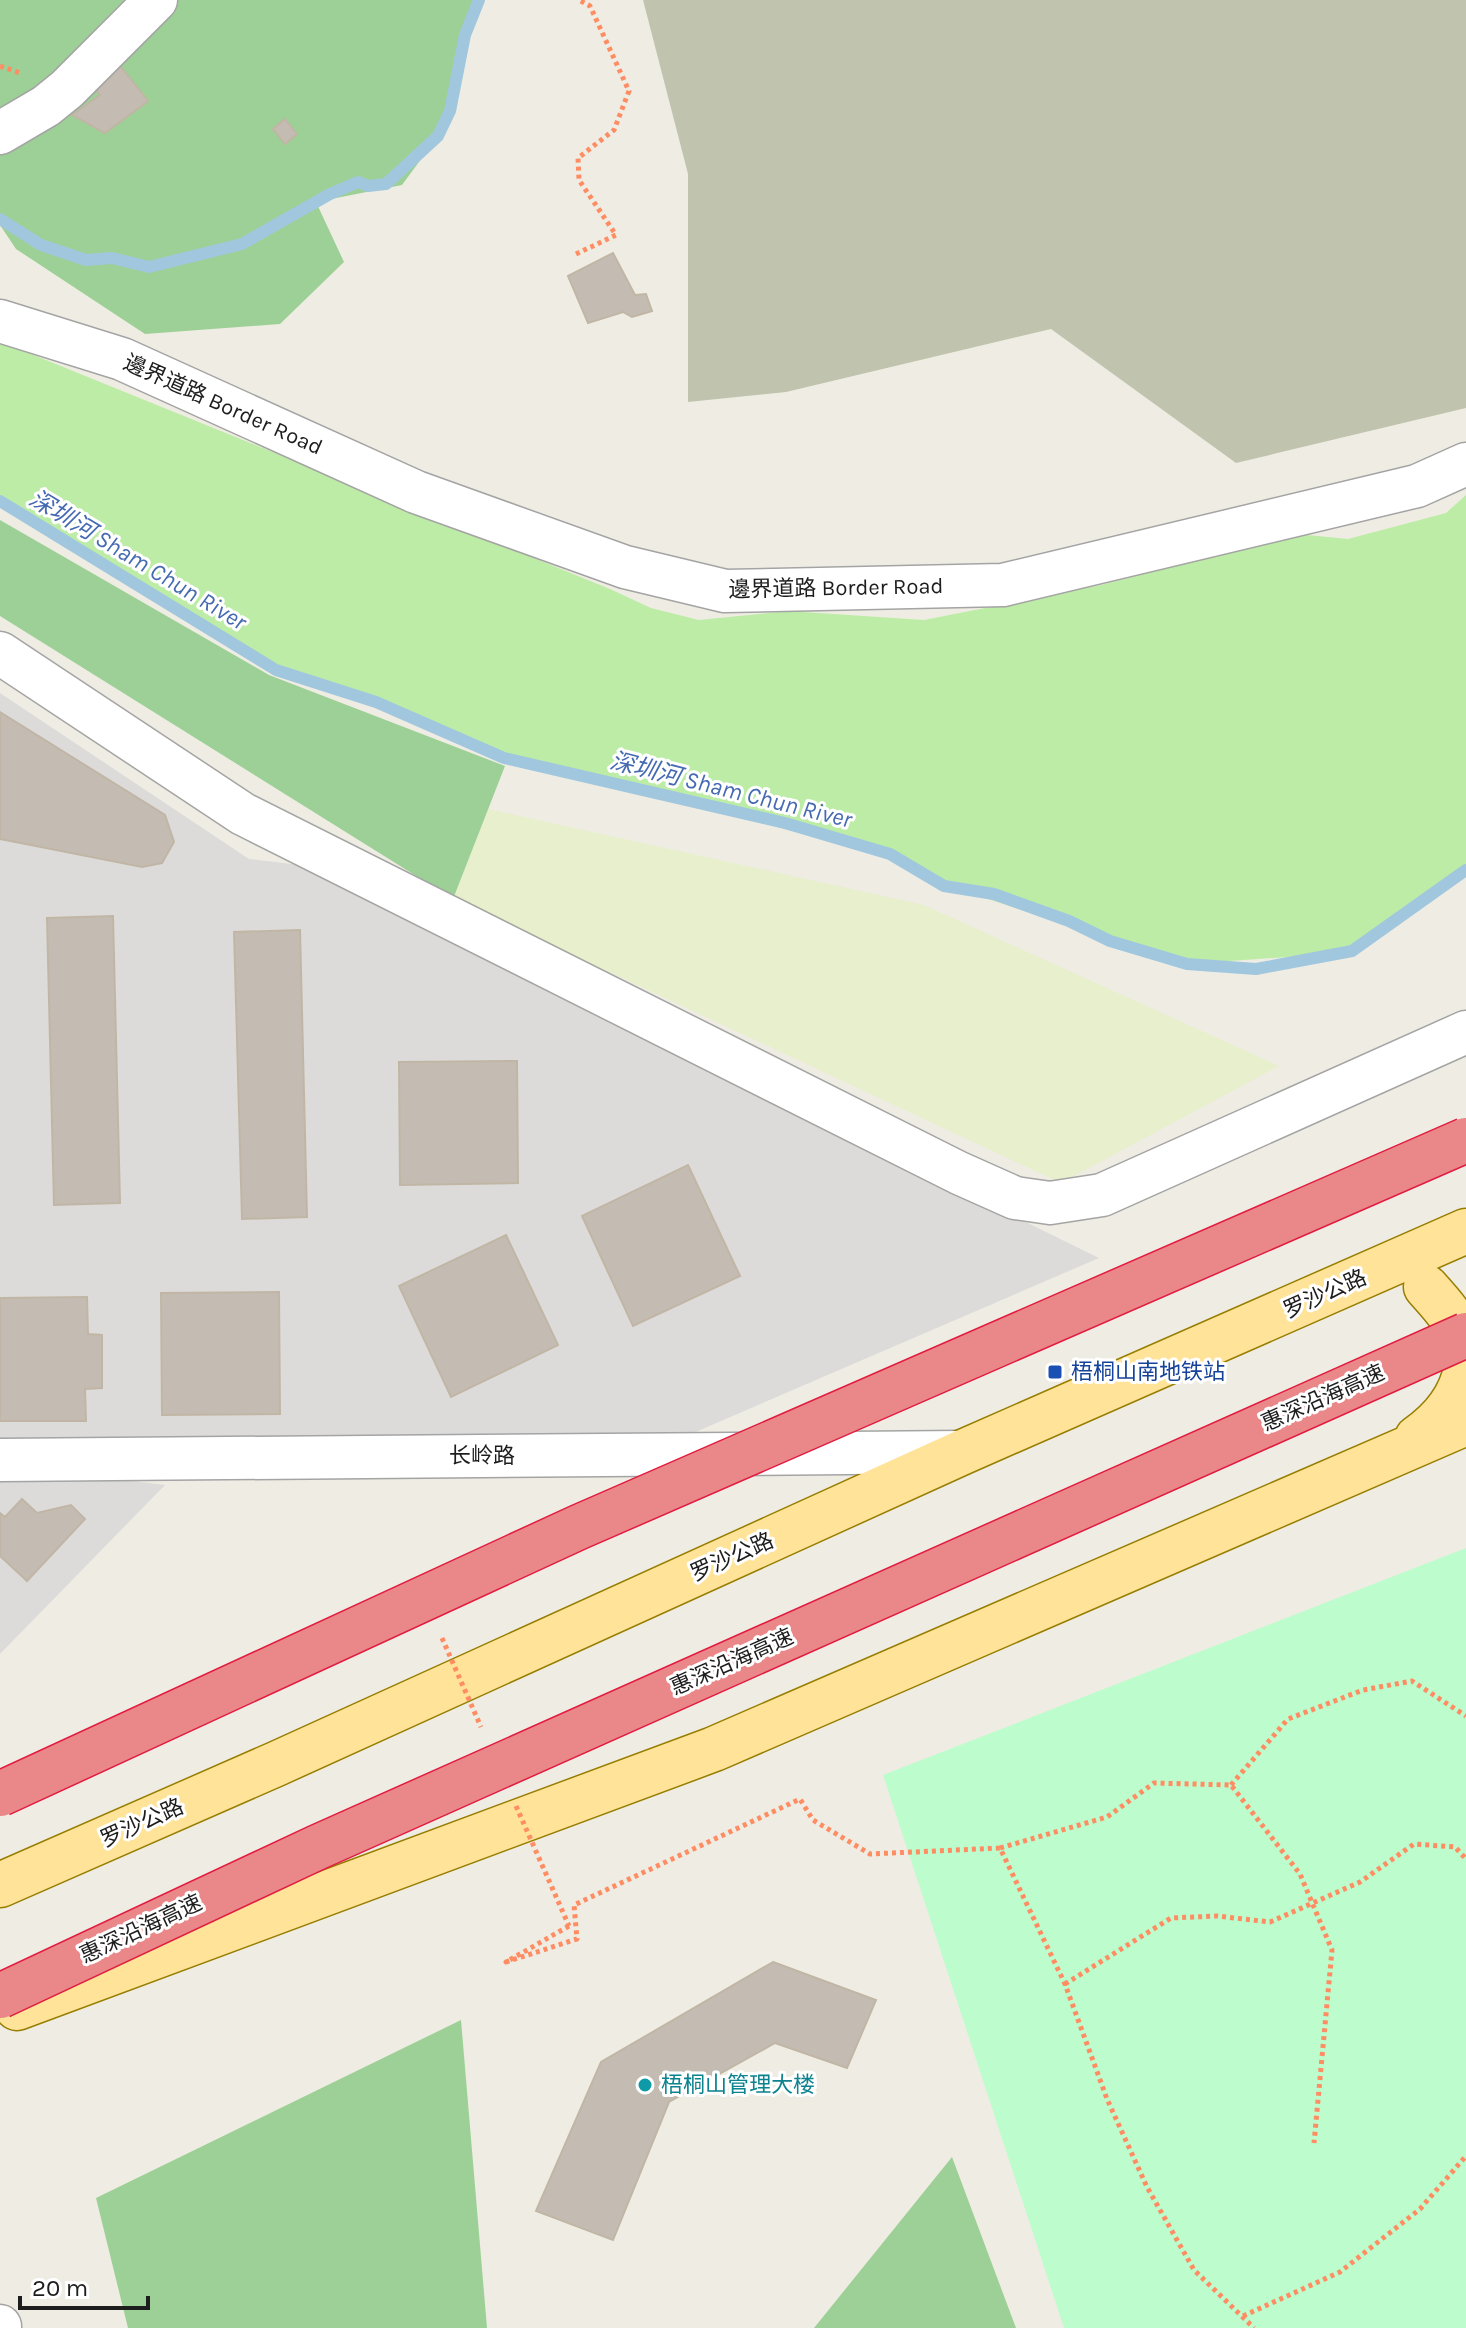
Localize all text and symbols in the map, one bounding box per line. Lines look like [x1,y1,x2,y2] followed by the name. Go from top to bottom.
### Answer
[119,349,327,461] street label: 邊界道路 Border Road
[24,484,252,636] water label: 深圳河 Sham Chun River
[728,573,944,603] street label: 邊界道路 Border Road
[607,746,856,834] water label: 深圳河 Sham Chun River
[1280,1264,1370,1324] street label: 罗沙公路
[1071,1359,1225,1385] place label: 梧桐山南地铁站
[1257,1359,1389,1437] street label: 惠深沿海高速
[1046,1363,1064,1381] marker: 梧桐山南地铁站
[449,1443,515,1469] street label: 长岭路
[687,1527,777,1587] street label: 罗沙公路
[666,1623,798,1701] street label: 惠深沿海高速
[97,1793,187,1853] street label: 罗沙公路
[76,1889,206,1969] street label: 惠深沿海高速
[661,2072,815,2098] place label: 梧桐山管理大楼
[636,2076,654,2094] marker: 梧桐山管理大楼
[20,2260,148,2310] scale bar
[32,2274,88,2302] text: 20 m

